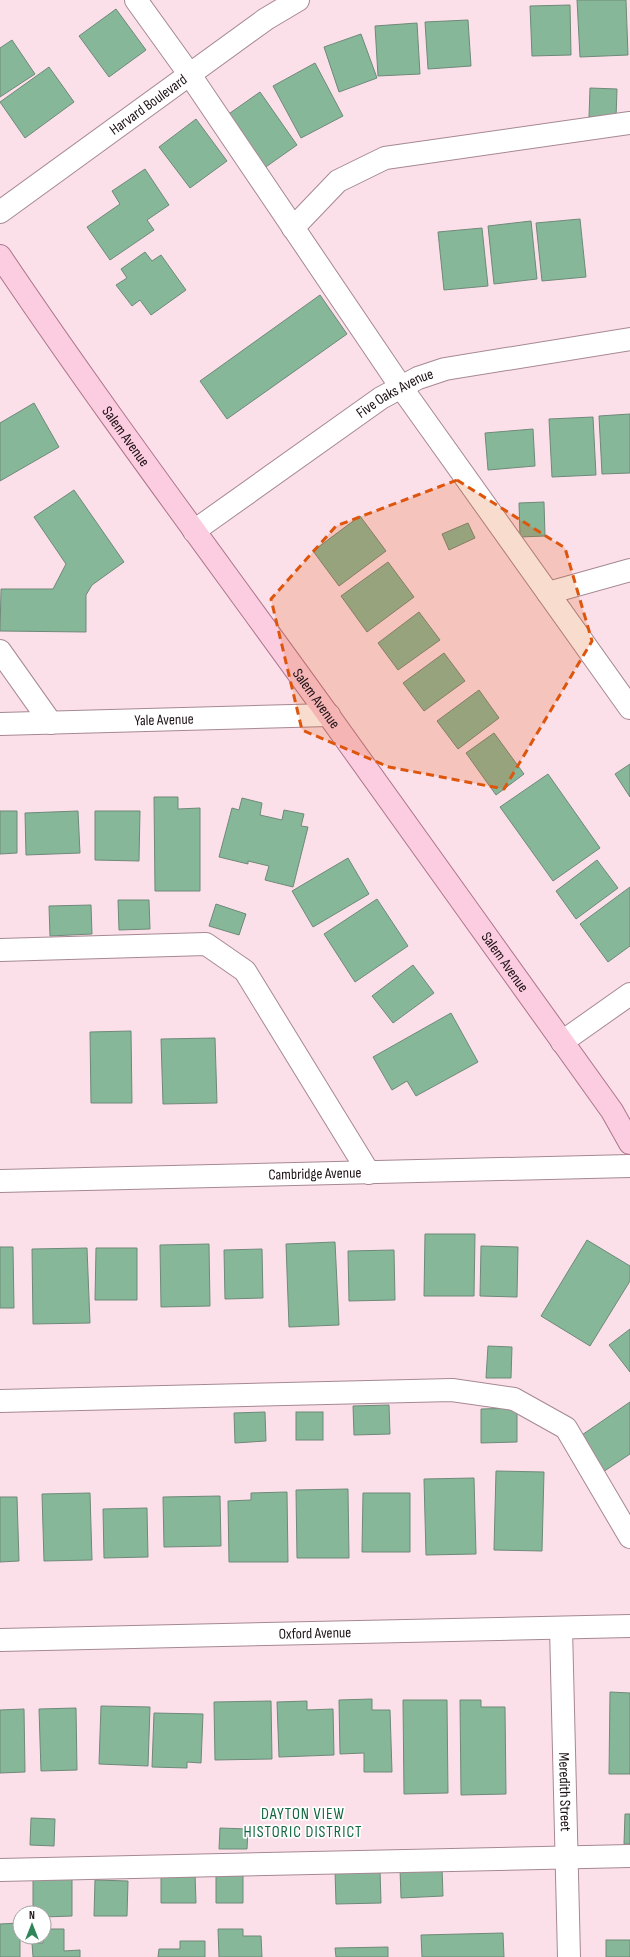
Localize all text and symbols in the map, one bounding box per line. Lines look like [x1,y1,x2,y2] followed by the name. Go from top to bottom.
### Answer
[106,70,191,140] street label: Harvard Boulevard
[353,365,436,423] street label: Five Oaks Avenue
[98,403,154,471] street label: Salem Avenue
[288,665,344,733] street label: Salem Avenue
[134,710,194,730] street label: Yale Avenue
[477,928,533,996] street label: Salem Avenue
[268,1163,362,1185] street label: Cambridge Avenue
[278,1623,351,1644] street label: Oxford Avenue
[554,1752,575,1832] street label: Meredith Street
[243,1805,363,1842] district label: DAYTON VIEW HISTORIC DISTRICT
[12,1905,52,1945] north arrow
[29,1909,35,1922] text: N

